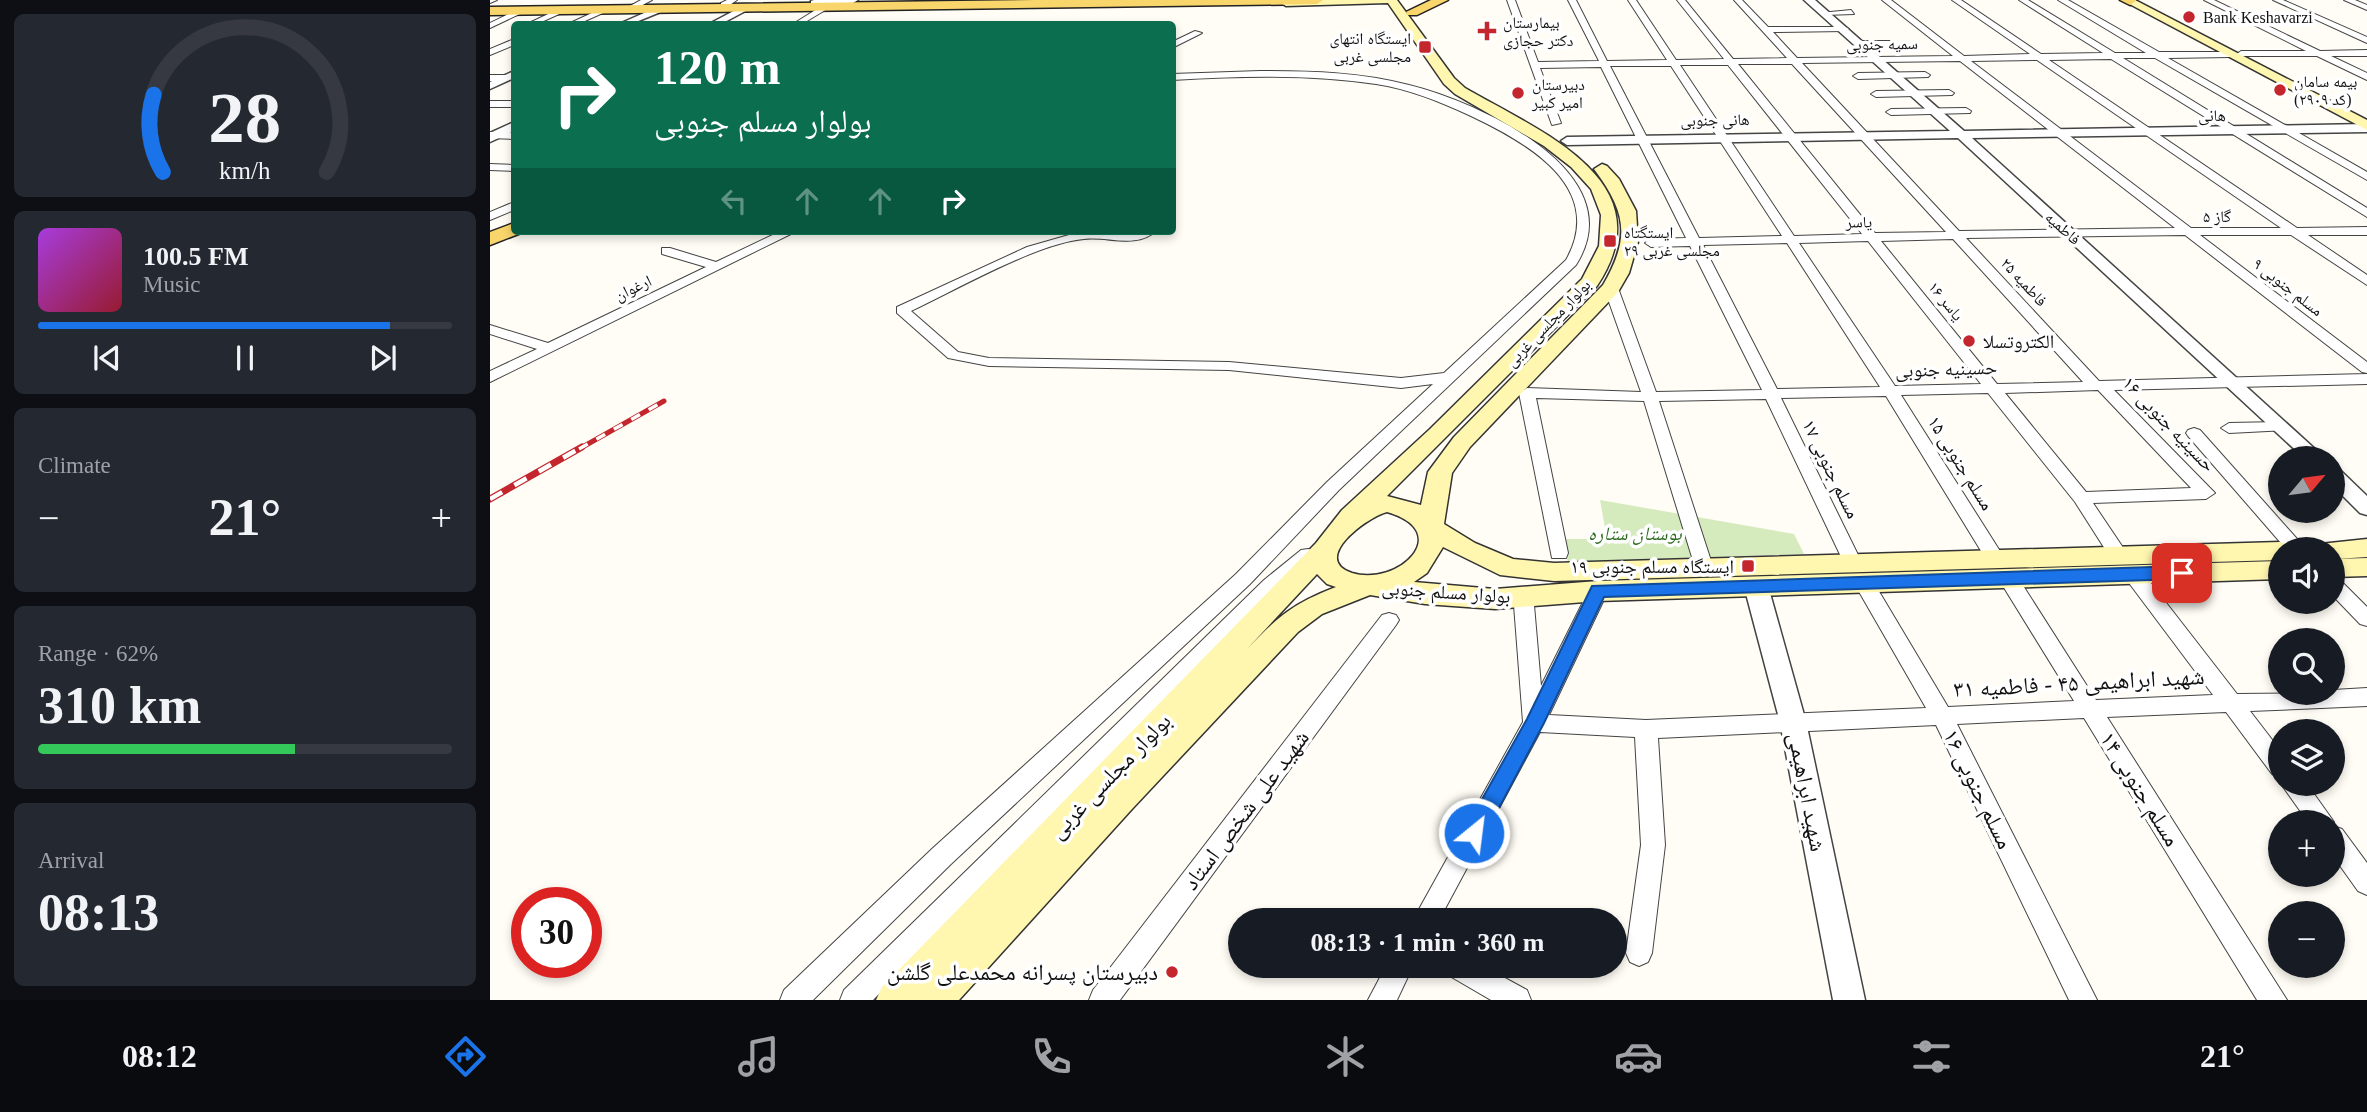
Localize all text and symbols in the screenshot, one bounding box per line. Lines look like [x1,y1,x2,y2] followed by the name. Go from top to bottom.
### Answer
[2181,9,2197,25] marker: Bank Keshavarzi
[2203,9,2313,26] place label: Bank Keshavarzi
[1503,14,1573,51] place label: بیمارستان دکتر حجازی
[1477,21,1497,41] marker: بیمارستان دکتر حجازی
[1329,30,1411,67] place label: ایستگاه انتهای مجلسی غربی
[1846,35,1918,55] street label: سمیه جنوبی
[1417,39,1433,55] marker: ایستگاه انتهای مجلسی غربی
[654,40,781,95] text: 120 m
[539,49,630,140] icon: right
[2294,73,2357,109] place label: بیمه سامان (کد ۲۹۰۹)
[1531,76,1585,112] place label: دبیرستان امیر کبیر
[209,77,281,158] text: 28
[2272,82,2288,98] marker: بیمه سامان (کد ۲۹۰۹)
[1510,85,1526,101] marker: دبیرستان امیر کبیر
[654,103,872,139] text: بولوار مسلم جنوبی
[2198,107,2226,126] street label: هانی
[1680,111,1750,131] street label: هانی جنوبی
[219,156,271,183] text: km/h
[715,182,753,220] icon: left
[788,182,826,220] icon: ahead
[861,182,899,220] icon: ahead
[934,182,972,220] icon: right
[2042,208,2084,248] street label: فاطمیه
[2203,208,2231,226] street label: گاز ۵
[1845,213,1872,232] street label: یاسر
[1624,224,1720,261] place label: ایستگتاه مجلسی غربی ۲۹
[1602,233,1618,249] marker: ایستگتاه مجلسی غربی ۲۹
[143,242,248,271] text: 100.5 FM
[1997,255,2050,310] street label: فاطمیه ۲۵
[2249,255,2326,321] street label: مسلم جنوبی ۹
[143,272,201,297] text: Music
[612,272,655,306] street label: ارغوان
[1502,276,1595,371] street label: بولوار مجلسی غربی
[1924,278,1967,324] street label: یاسر ۱۶
[1983,331,2054,353] place label: الکتروتسلا
[1961,333,1977,349] marker: الکتروتسلا
[88,339,126,377] icon: previous
[226,339,264,377] icon: pause
[364,339,402,377] icon: next
[1895,357,1997,382] street label: حسینیه جنوبی
[2118,372,2220,477] street label: حسینیه جنوبی ۱۶
[1922,412,1998,515] street label: مسلم جنوبی ۱۵
[1796,416,1864,523] street label: مسلم جنوبی ۱۷
[2268,446,2345,523] north arrow
[2268,446,2345,978] map controls
[38,453,111,478] text: Climate
[209,489,281,546] text: 21°
[38,497,59,539] text: −
[431,497,452,539] text: +
[1588,523,1682,545] park label: بوستان ستاره
[2268,537,2345,614] button: sound
[2152,543,2212,603] pin
[2163,554,2201,592] icon: arrive
[1570,556,1734,579] place label: ایستگاه مسلم جنوبی ۱۹
[1740,558,1756,574] marker: ایستگاه مسلم جنوبی ۱۹
[1381,577,1511,609] street label: بولوار مسلم جنوبی
[2268,628,2345,705] button: search
[38,641,158,666] text: Range · 62%
[1953,664,2205,703] street label: شهید ابراهیمی ۴۵ - فاطمیه ۳۱
[38,677,201,734] text: 310 km
[1044,708,1177,844] street label: بولوار مجلسی غربی
[2268,719,2345,796] button: layers
[1178,725,1315,895] street label: شهید علی شخص استاد
[1936,725,2018,854] street label: مسلم جنوبی ۱۶
[2092,727,2185,852] street label: مسلم جنوبی ۱۴
[1782,730,1831,854] street label: شهید ابراهیمی
[1437,796,1511,870] position arrow
[2268,810,2345,887] button: +
[38,848,104,873] text: Arrival
[38,884,159,941] text: 08:13
[511,887,602,978] speed limit sign: 30
[2268,901,2345,978] button: −
[1311,928,1545,957] text: 08:13 · 1 min · 360 m
[887,960,1158,986] place label: دبیرستان پسرانه محمدعلی گلشن
[1164,964,1180,980] marker: دبیرستان پسرانه محمدعلی گلشن
[441,1032,490,1081] icon: directions
[734,1032,783,1081] icon: music
[1027,1032,1076,1081] icon: phone
[1321,1032,1370,1081] icon: climate
[1614,1032,1663,1081] icon: car
[1907,1032,1956,1081] icon: filters
[122,1038,197,1074] text: 08:12
[2200,1038,2245,1074] text: 21°

